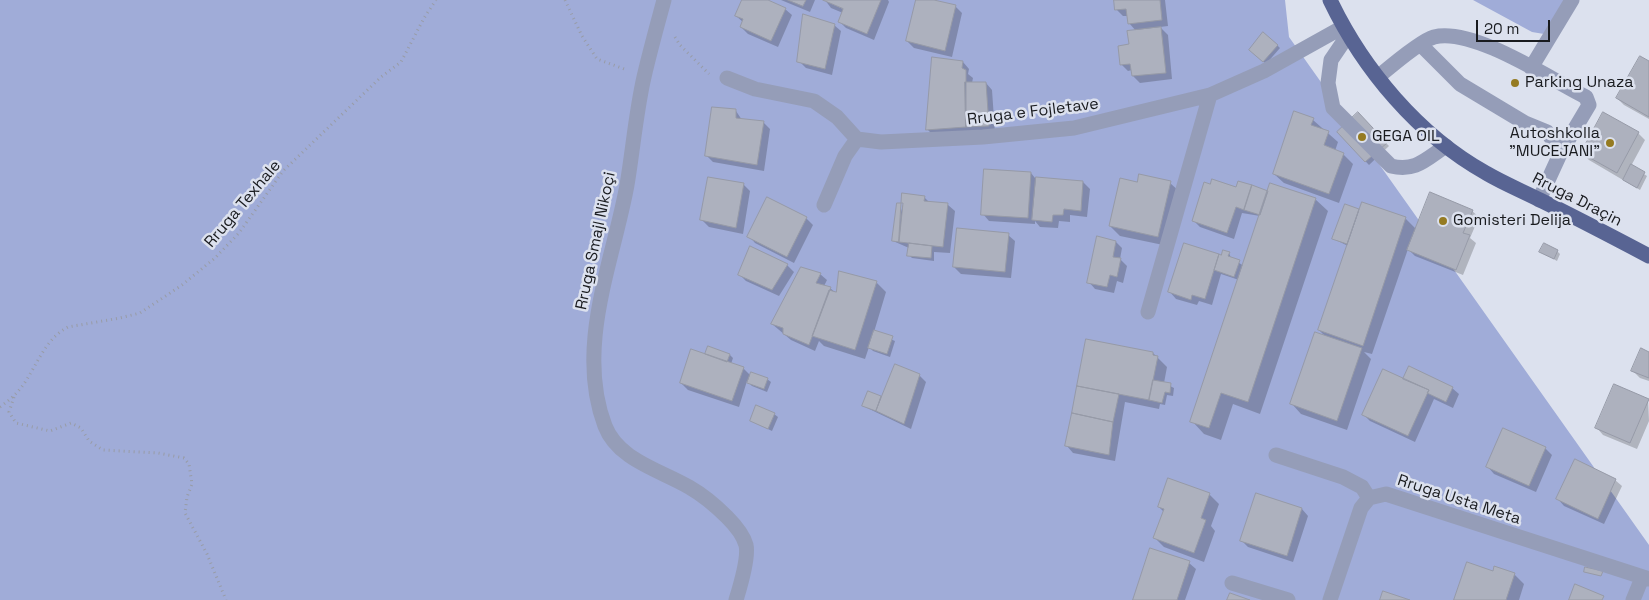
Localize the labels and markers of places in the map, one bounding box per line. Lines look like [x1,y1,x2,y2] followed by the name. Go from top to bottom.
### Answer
[1525,73,1634,93] place label: Parking Unaza
[1509,77,1521,89] marker: Parking Unaza
[1509,124,1600,162] place label: Autoshkolla "MUCEJANI"
[1372,127,1440,147] place label: GEGA OIL
[1356,131,1368,143] marker: GEGA OIL
[1604,137,1616,149] marker: Autoshkolla "MUCEJANI"
[1453,211,1571,231] place label: Gomisteri Delija
[1437,215,1449,227] marker: Gomisteri Delija

